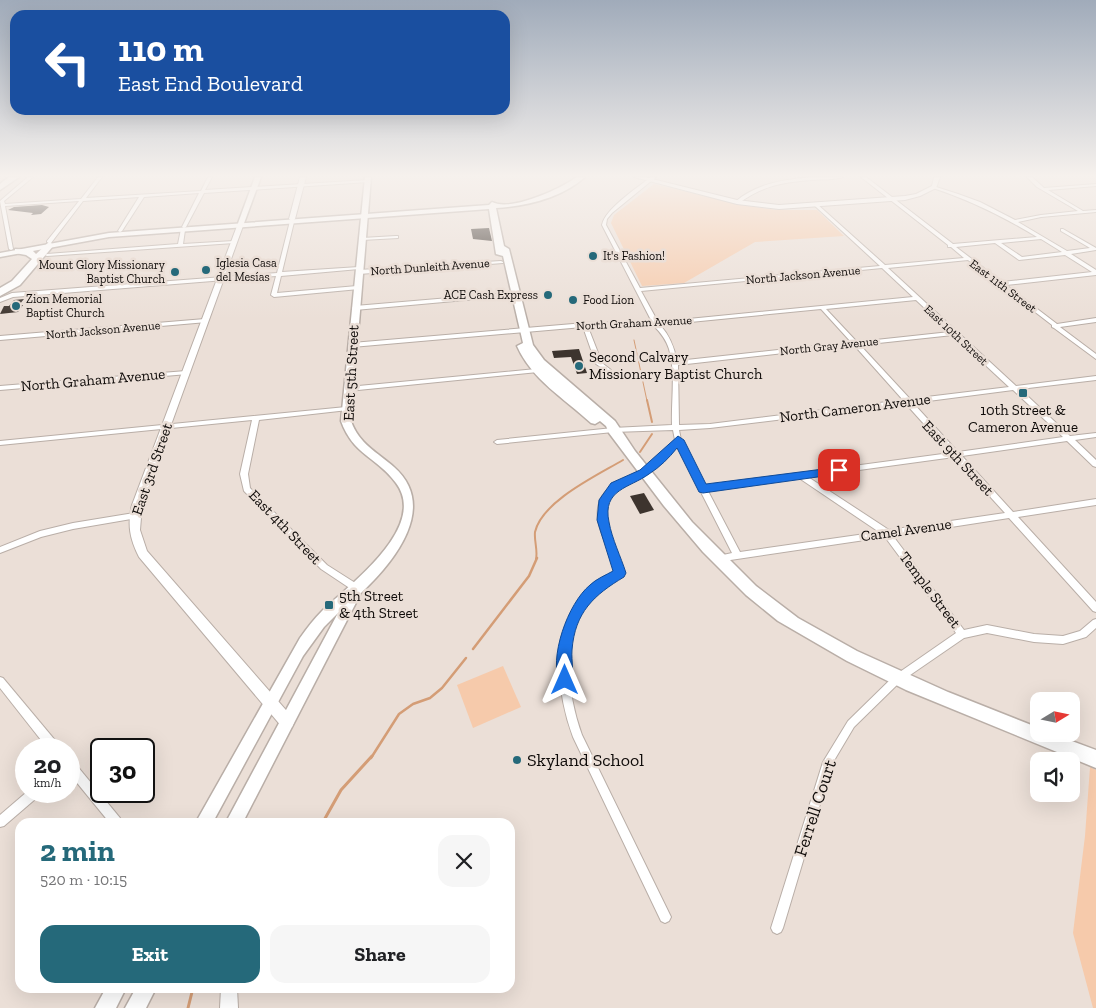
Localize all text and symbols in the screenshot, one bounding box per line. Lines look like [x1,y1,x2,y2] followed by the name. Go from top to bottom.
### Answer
[118,28,204,70] text: 110 m
[35,30,100,95] icon: left
[118,70,303,97] text: East End Boulevard
[603,249,665,263] place label: It's Fashion!
[587,250,599,262] marker: It's Fashion!
[216,256,277,284] place label: Iglesia Casa del Mesías
[370,256,490,278] street label: North Dunleith Avenue
[967,256,1040,316] street label: East 11th Street
[39,258,166,286] place label: Mount Glory Missionary Baptist Church
[745,263,861,287] street label: North Jackson Avenue
[200,264,212,276] marker: Iglesia Casa del Mesías
[169,266,181,278] marker: Mount Glory Missionary Baptist Church
[444,288,538,302] place label: ACE Cash Express
[542,289,554,301] marker: ACE Cash Express
[26,292,105,320] place label: Zion Memorial Baptist Church
[583,293,634,307] place label: Food Lion
[567,294,579,306] marker: Food Lion
[10,300,22,312] marker: Zion Memorial Baptist Church
[921,302,991,369] street label: East 10th Street
[576,313,693,333] street label: North Graham Avenue
[45,318,161,342] street label: North Jackson Avenue
[339,324,363,421] street label: East 5th Street
[779,334,879,358] street label: North Gray Avenue
[589,348,763,383] place label: Second Calvary Missionary Baptist Church
[573,360,585,372] marker: Second Calvary Missionary Baptist Church
[20,365,166,395] street label: North Graham Avenue
[1017,387,1029,399] marker: 10th Street & Cameron Avenue
[778,390,932,426] street label: North Cameron Avenue
[968,401,1078,436] place label: 10th Street & Cameron Avenue
[919,417,998,500] street label: East 9th Street
[128,420,176,518] street label: East 3rd Street
[818,449,860,491] pin
[825,456,853,484] icon: arrive
[245,486,325,568] street label: East 4th Street
[859,515,953,545] street label: Camel Avenue
[896,548,965,632] street label: Temple Street
[339,587,419,622] place label: 5th Street & 4th Street
[323,599,335,611] marker: 5th Street & 4th Street
[538,653,590,705] position arrow
[1030,692,1080,742] north arrow
[1030,692,1080,802] map controls
[90,738,155,803] speed limit sign: 30
[34,749,61,779] text: 20
[527,749,644,771] place label: Skyland School
[1030,752,1080,802] button: sound
[511,754,523,766] marker: Skyland School
[789,756,841,859] street label: Ferrell Court
[34,776,61,790] text: km/h
[40,833,115,869] text: 2 min
[438,835,490,887] button: close
[40,870,127,889] text: 520 m · 10:15
[40,925,260,983] button: Exit
[270,925,490,983] button: Share

